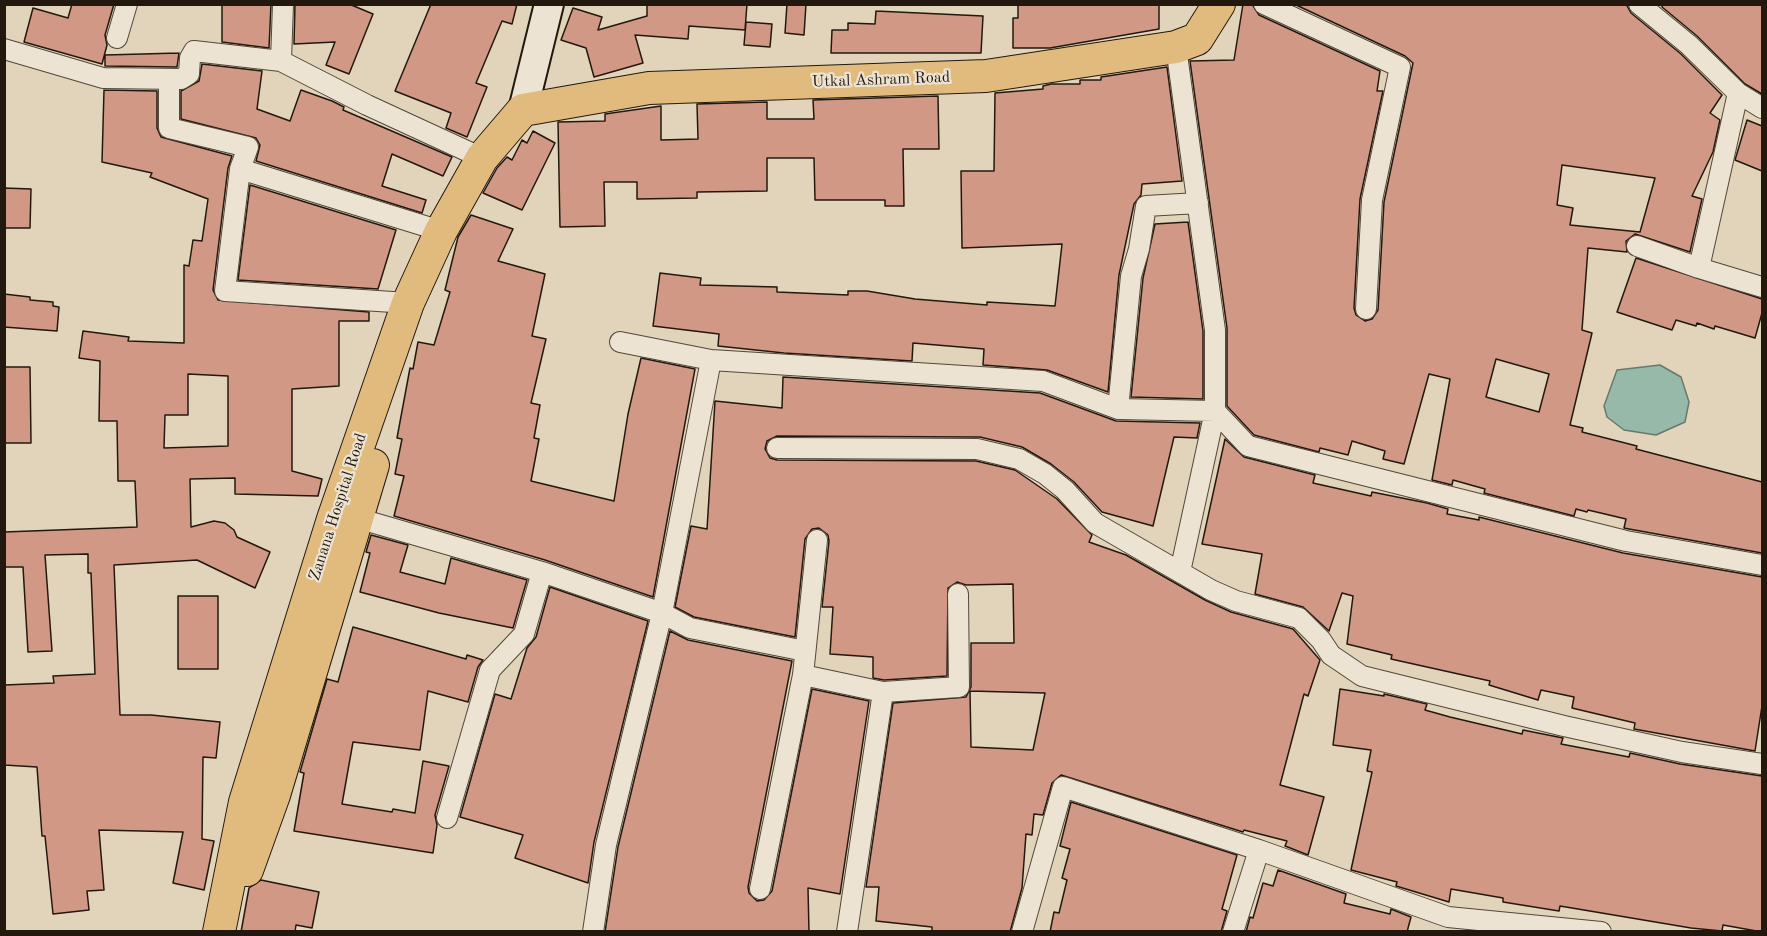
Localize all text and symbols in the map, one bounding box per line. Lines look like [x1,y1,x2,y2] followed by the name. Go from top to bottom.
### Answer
[812,68,950,92] street label: Utkal Ashram Road
[305,431,371,583] street label: Zanana Hospital Road

